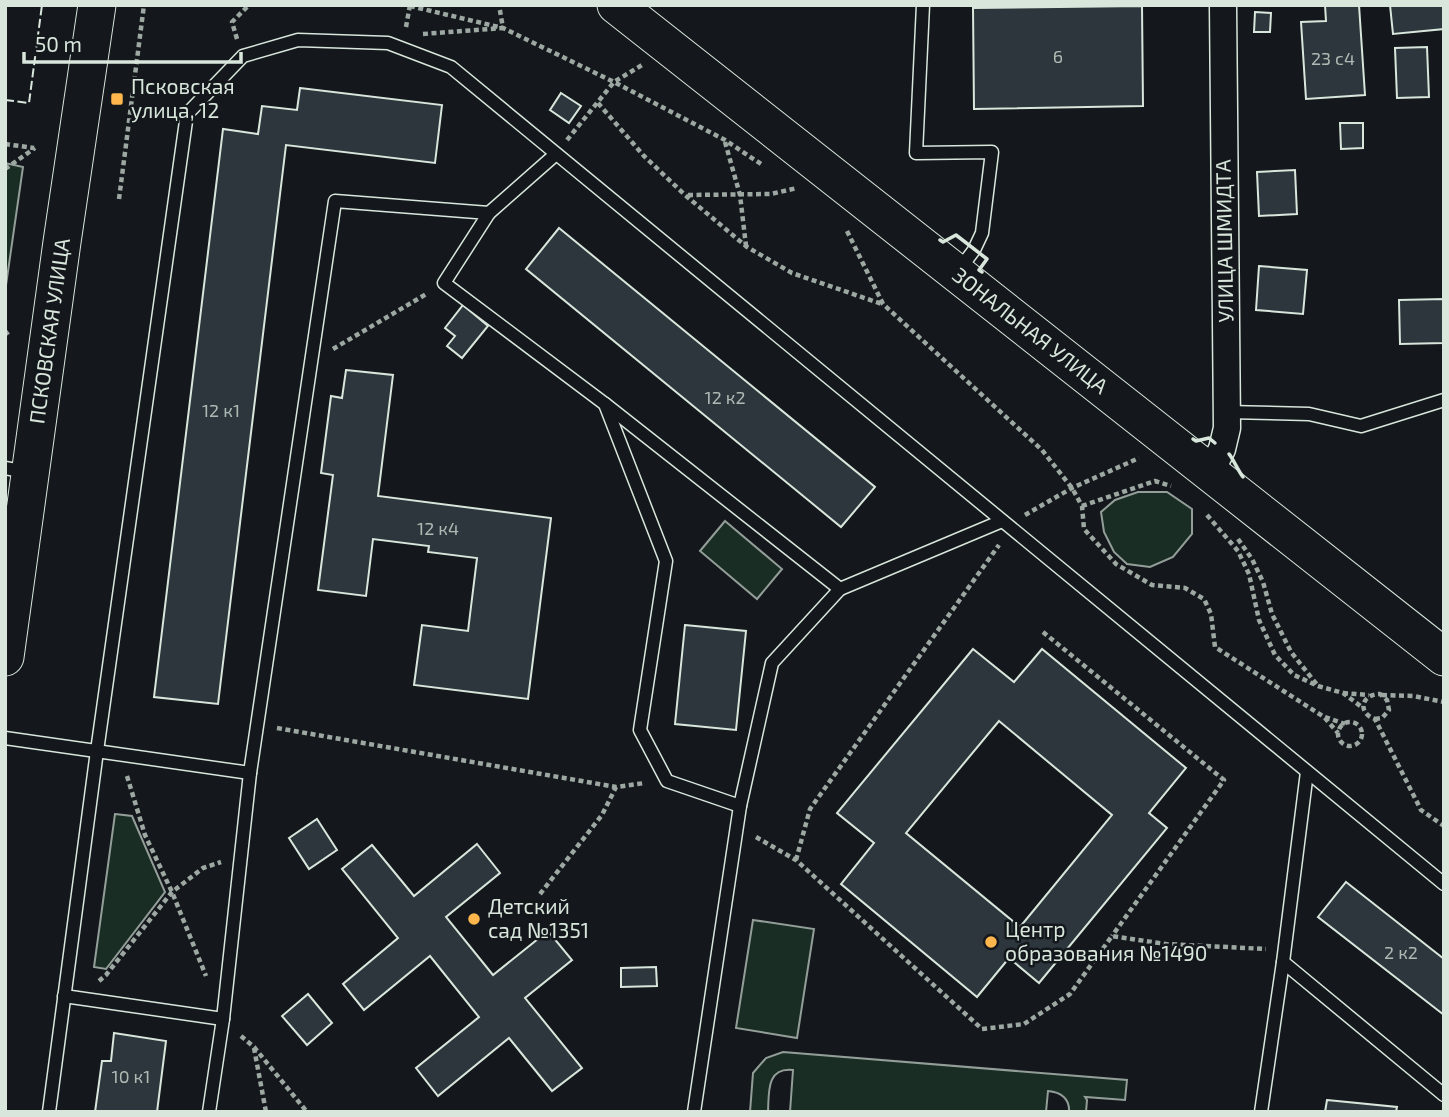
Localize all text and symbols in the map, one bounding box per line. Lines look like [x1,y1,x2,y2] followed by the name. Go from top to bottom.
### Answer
[24,21,242,65] scale bar
[35,31,82,56] text: 50 m
[1053,45,1063,67] house number: 6
[1311,47,1355,69] house number: 23 с4
[131,73,235,123] place label: Псковская улица, 12
[109,91,125,107] marker: Псковская улица, 12
[1210,159,1237,323] street label: УЛИЦА ШМИДТА
[23,236,74,425] street label: ПСКОВСКАЯ УЛИЦА
[948,261,1114,398] street label: ЗОНАЛЬНАЯ УЛИЦА
[704,386,746,408] house number: 12 к2
[202,399,240,421] house number: 12 к1
[417,517,459,539] house number: 12 к4
[488,893,589,942] place label: Детский сад №1351
[466,911,482,927] marker: Детский сад №1351
[1005,916,1208,965] place label: Центр образования №1490
[983,934,999,950] marker: Центр образования №1490
[1384,941,1418,963] house number: 2 к2
[112,1065,150,1087] house number: 10 к1

